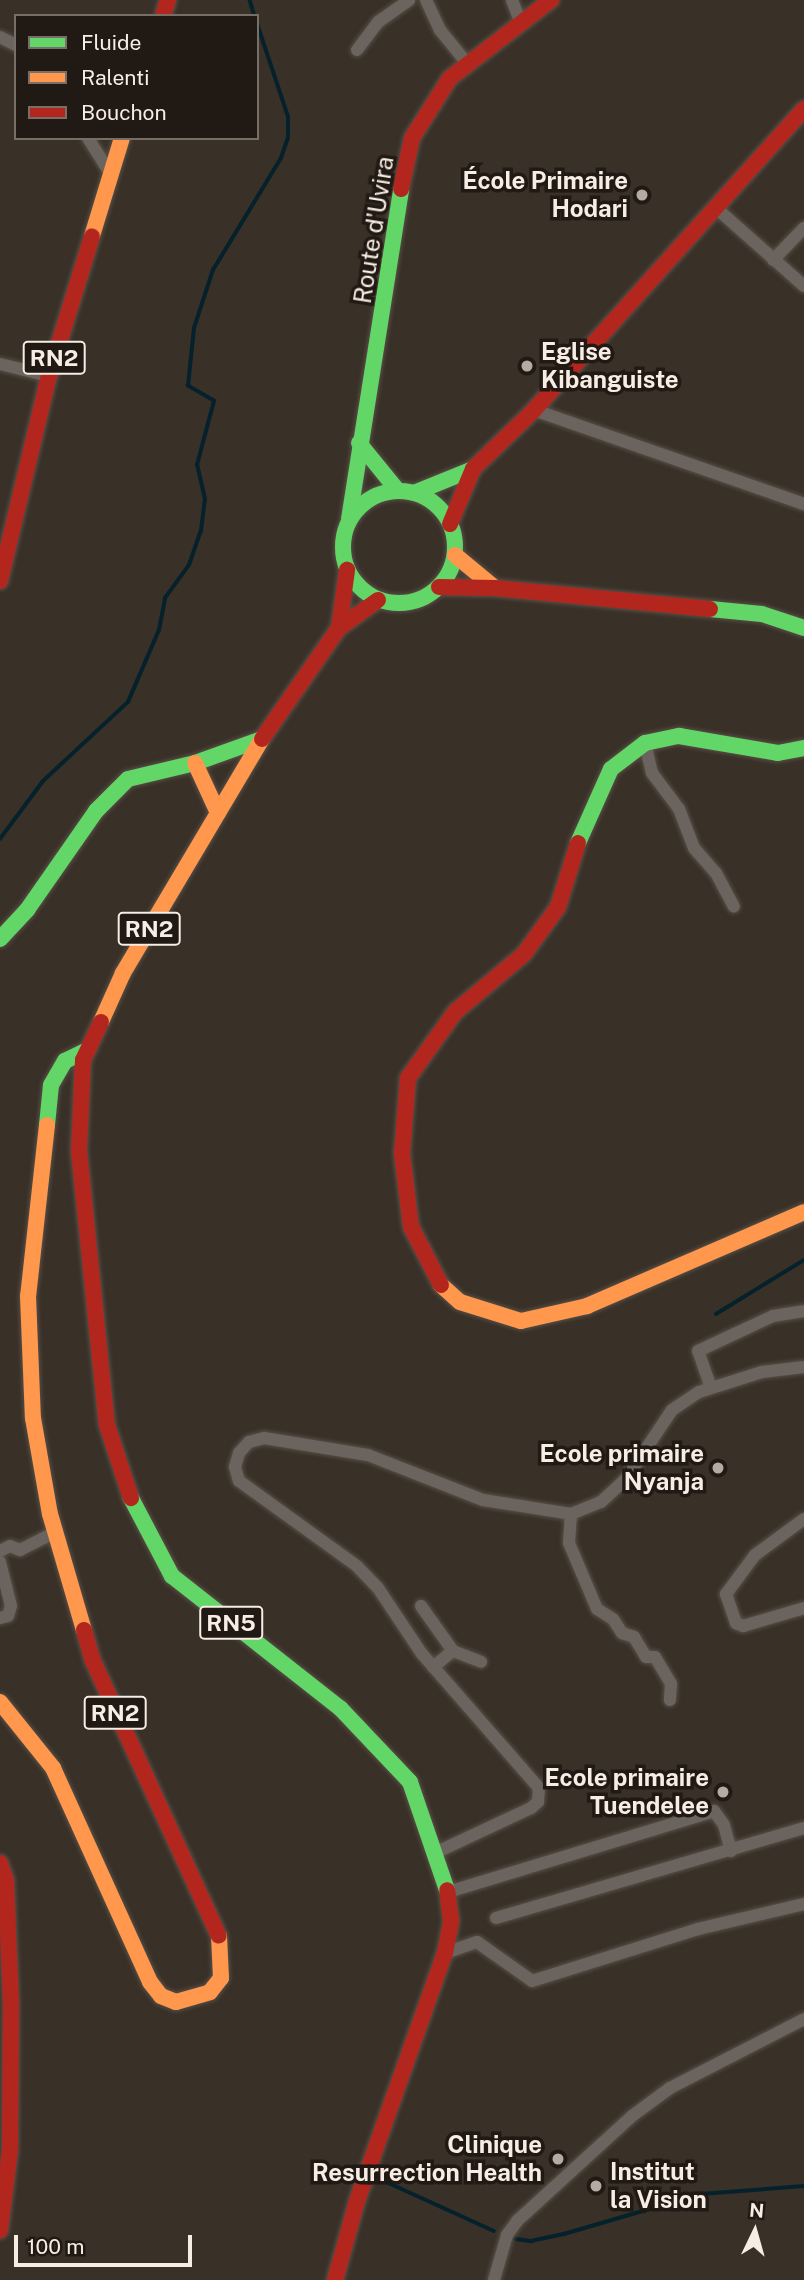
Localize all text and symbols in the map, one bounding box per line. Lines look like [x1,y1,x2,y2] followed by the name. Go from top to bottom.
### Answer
[14,14,259,140] legend
[81,30,141,55] text: Fluide
[81,65,149,90] text: Ralenti
[81,100,167,125] text: Bouchon
[348,154,400,306] street label: Route d'Uvira
[462,167,628,223] place label: École Primaire Hodari
[634,187,650,203] marker: École Primaire Hodari
[22,338,86,378] road number: RN2
[541,338,679,394] place label: Eglise Kibanguiste
[519,358,535,374] marker: Eglise Kibanguiste
[118,910,180,948] road number: RN2
[539,1440,704,1496] place label: Ecole primaire Nyanja
[710,1460,726,1476] marker: Ecole primaire Nyanja
[198,1604,264,1642] road number: RN5
[83,1694,146,1732] road number: RN2
[544,1764,709,1820] place label: Ecole primaire Tuendelee
[715,1784,731,1800] marker: Ecole primaire Tuendelee
[312,2131,542,2187] place label: Clinique Resurrection Health
[548,2149,568,2169] marker: Clinique Resurrection Health
[610,2158,707,2214] place label: Institut la Vision
[588,2178,604,2194] marker: Institut la Vision
[720,2196,790,2266] north arrow
[748,2198,765,2222] text: N
[18,2220,196,2264] scale bar
[27,2234,84,2259] text: 100 m

